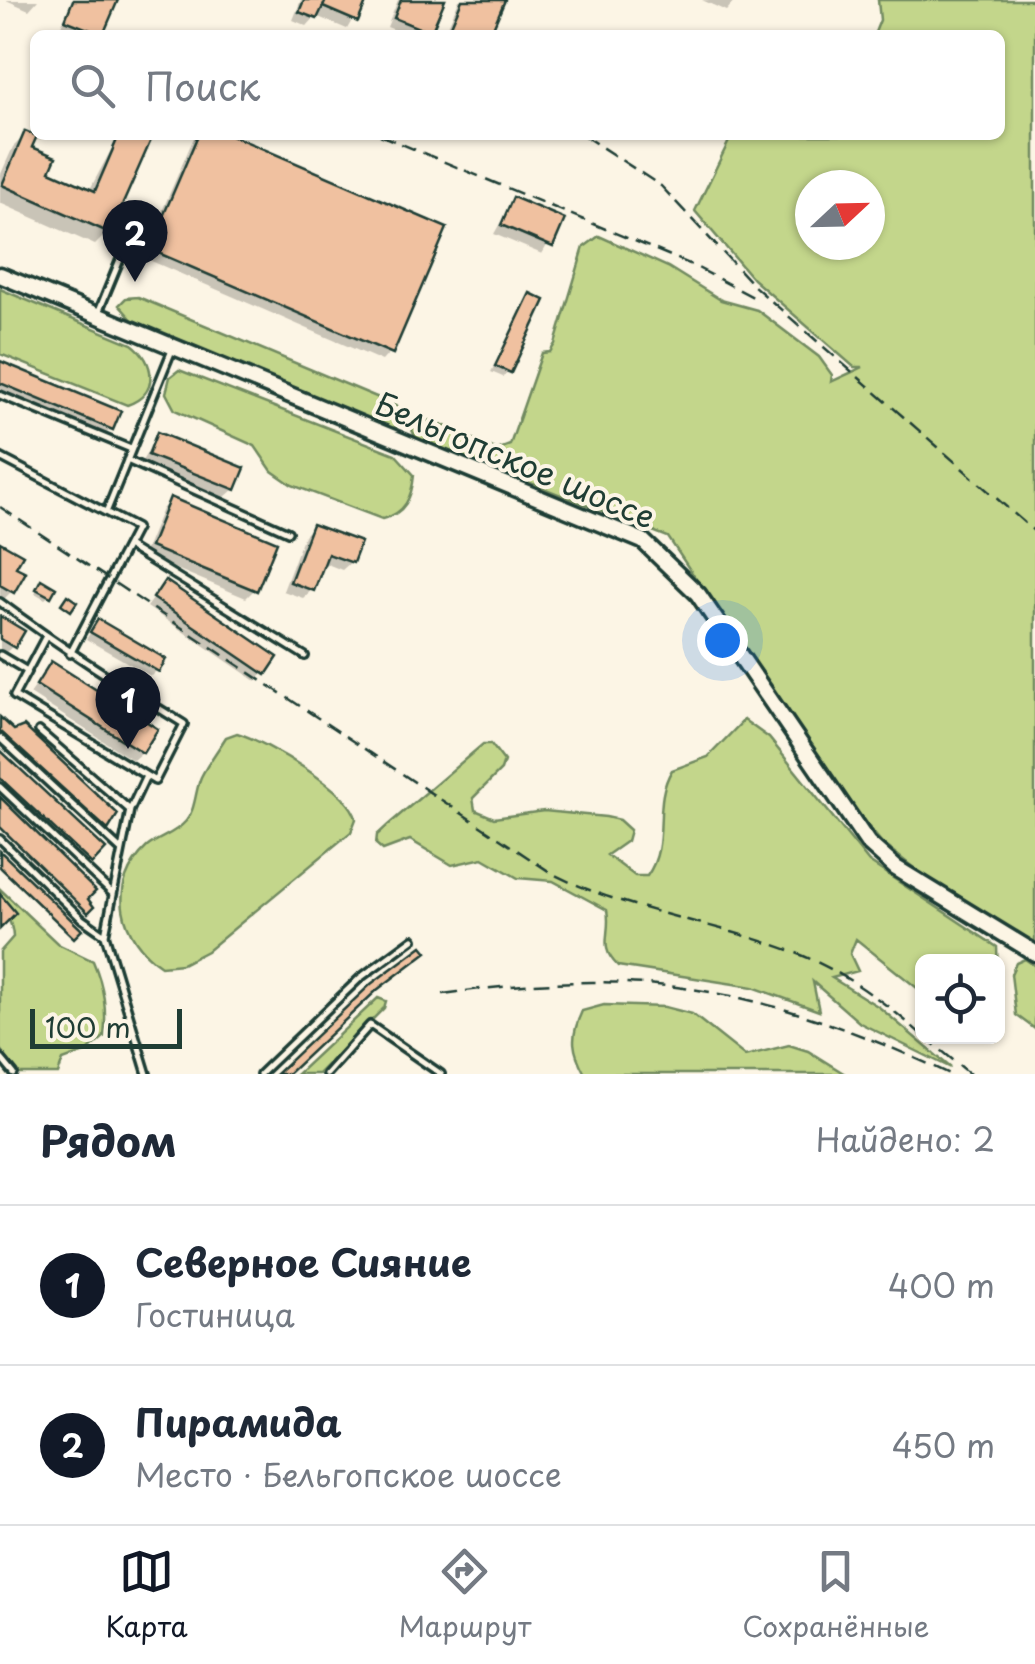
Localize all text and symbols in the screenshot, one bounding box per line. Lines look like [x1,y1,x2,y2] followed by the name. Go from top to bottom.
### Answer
[30,30,1005,140] search box
[145,57,260,114] text: Поиск
[65,58,120,113] icon: search
[795,170,885,260] north arrow
[102,200,168,282] pin: 2
[369,379,663,540] street label: Бельгопское шоссе
[697,615,748,666] your location
[96,666,160,749] pin: 1
[915,954,1005,1044] map controls
[915,954,1005,1044] button: locate
[30,1004,182,1048] scale bar
[45,1005,131,1048] text: 100 m
[40,1108,177,1171] text: Рядом
[816,1115,995,1163] text: Найдено: 2
[135,1233,472,1290] text: Северное Сияние
[65,1261,80,1309] text: 1
[888,1261,995,1309] text: 400 m
[135,1290,295,1338] text: Гостиница
[135,1393,342,1450] text: Пирамида
[61,1421,84,1469] text: 2
[892,1421,995,1469] text: 450 m
[135,1450,562,1498] text: Место · Бельгопское шоссе
[106,1544,188,1647] tab: Карта
[399,1544,531,1647] tab: Маршрут
[742,1544,929,1647] tab: Сохранённые

